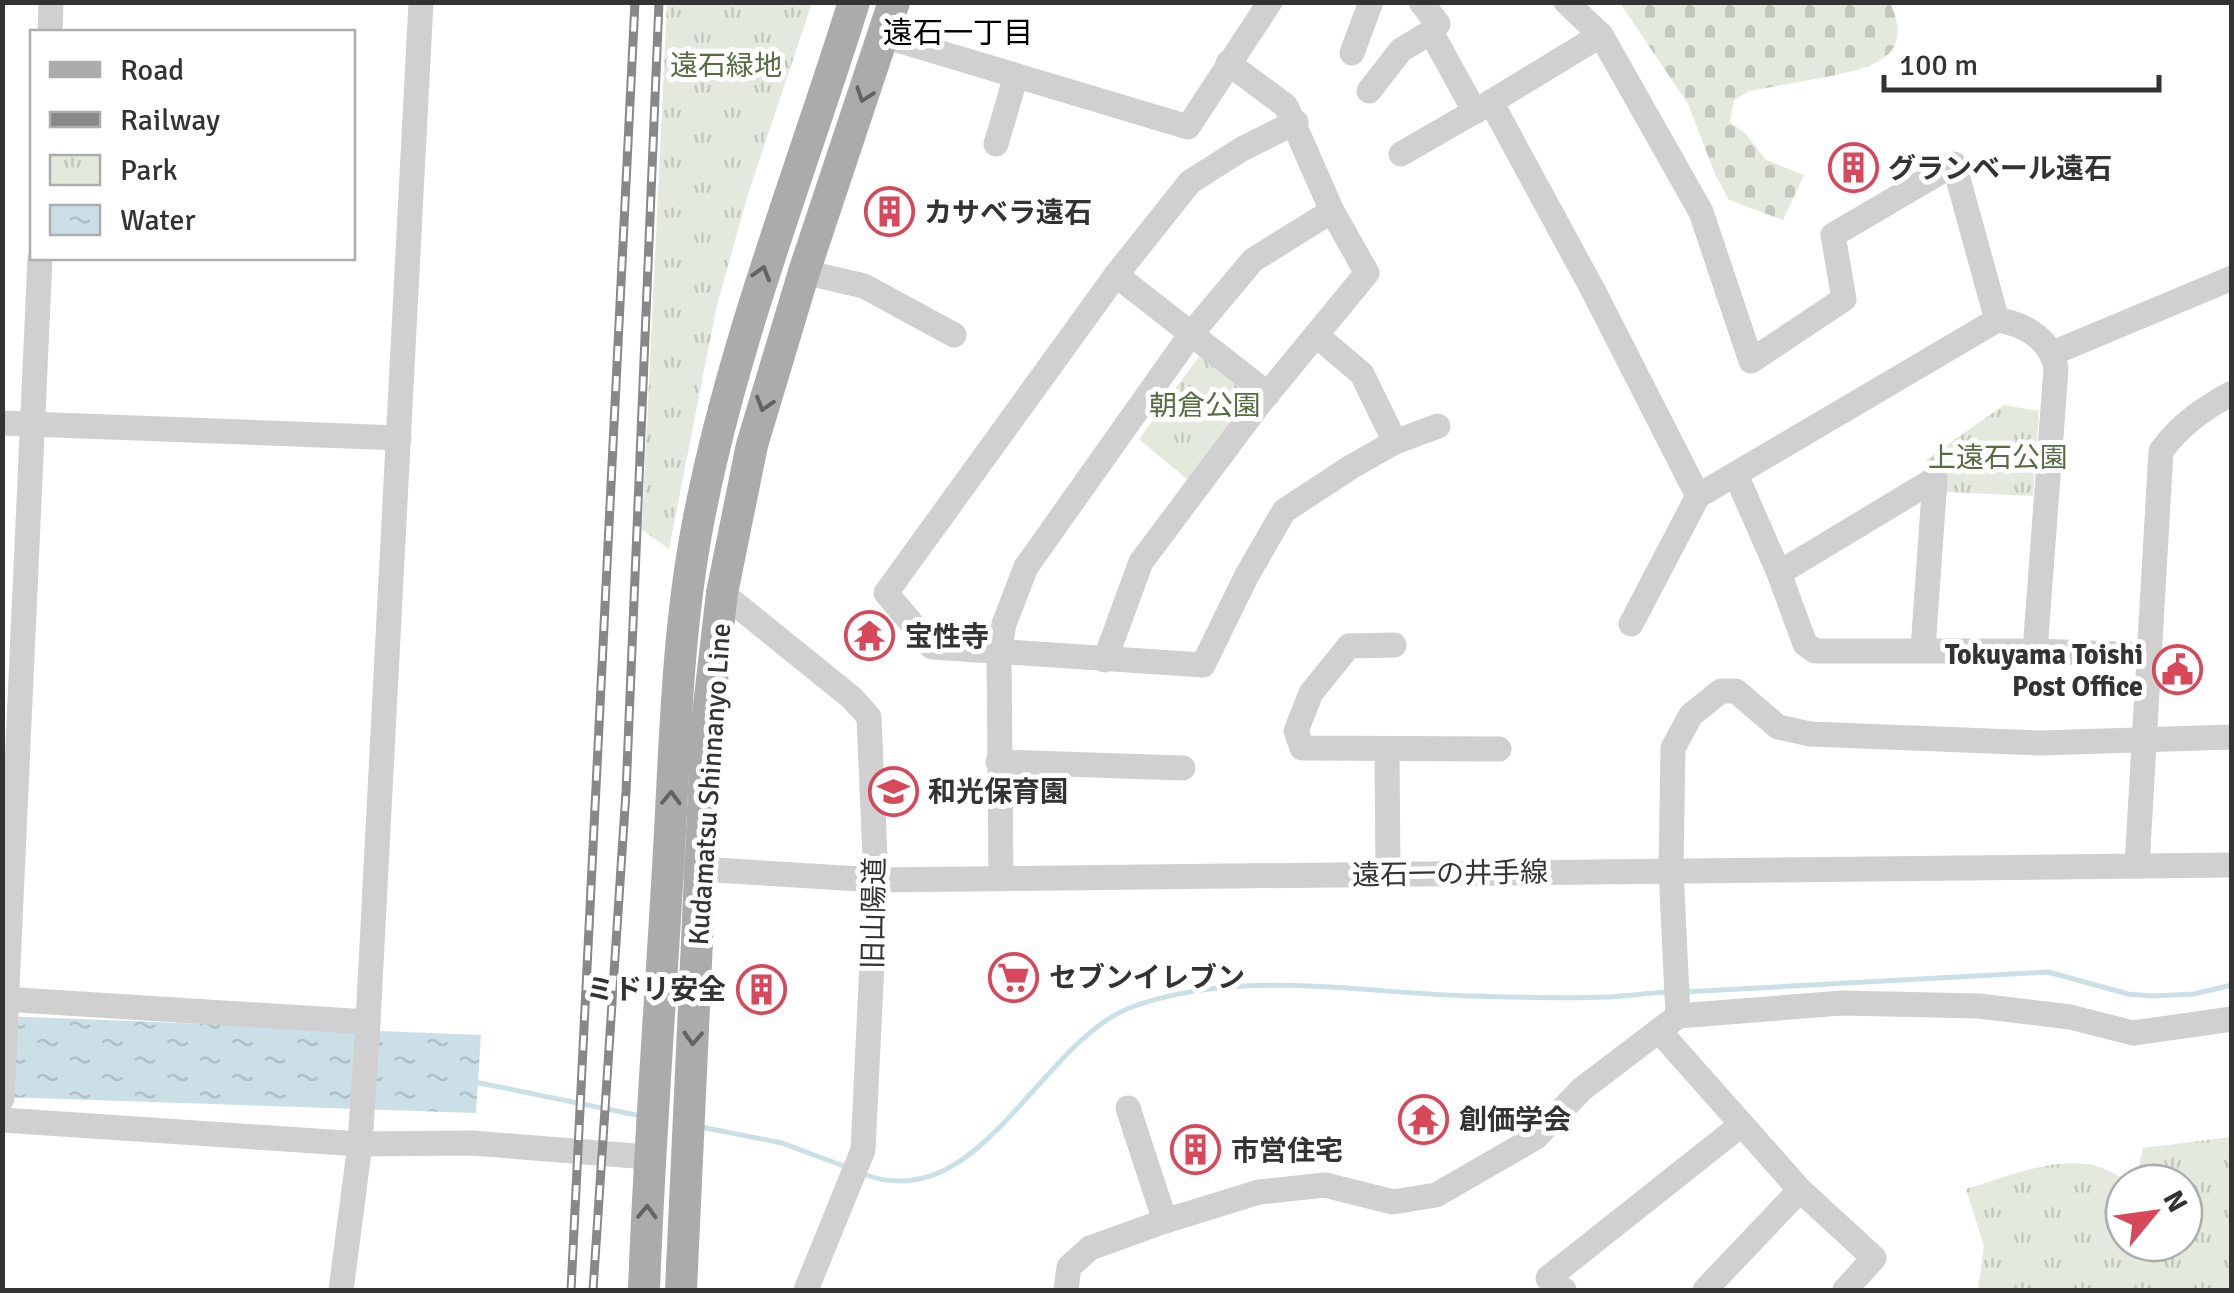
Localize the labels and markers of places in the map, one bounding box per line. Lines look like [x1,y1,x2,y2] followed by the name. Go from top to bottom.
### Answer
[1827,142,1879,194] building icon: グランベール遠石
[1888,152,2112,186] place label: グランベール遠石
[863,186,915,238] building icon: カサベラ遠石
[924,196,1092,230] place label: カサベラ遠石
[844,610,896,662] temple icon: 宝性寺
[905,620,989,654] place label: 宝性寺
[1945,638,2143,704] place label: Tokuyama Toishi Post Office
[2152,644,2204,696] public building icon: Tokuyama Toishi Post Office
[867,765,919,817] school or university icon: 和光保育園
[928,775,1068,809] place label: 和光保育園
[988,951,1040,1003] supermarket icon: セブンイレブン
[1049,961,1245,995] place label: セブンイレブン
[735,963,787,1015] building icon: ミドリ安全
[586,973,726,1007] place label: ミドリ安全
[1398,1093,1450,1145] temple icon: 創価学会
[1459,1103,1571,1137] place label: 創価学会
[1170,1124,1222,1176] building icon: 市営住宅
[1231,1134,1343,1168] place label: 市営住宅

